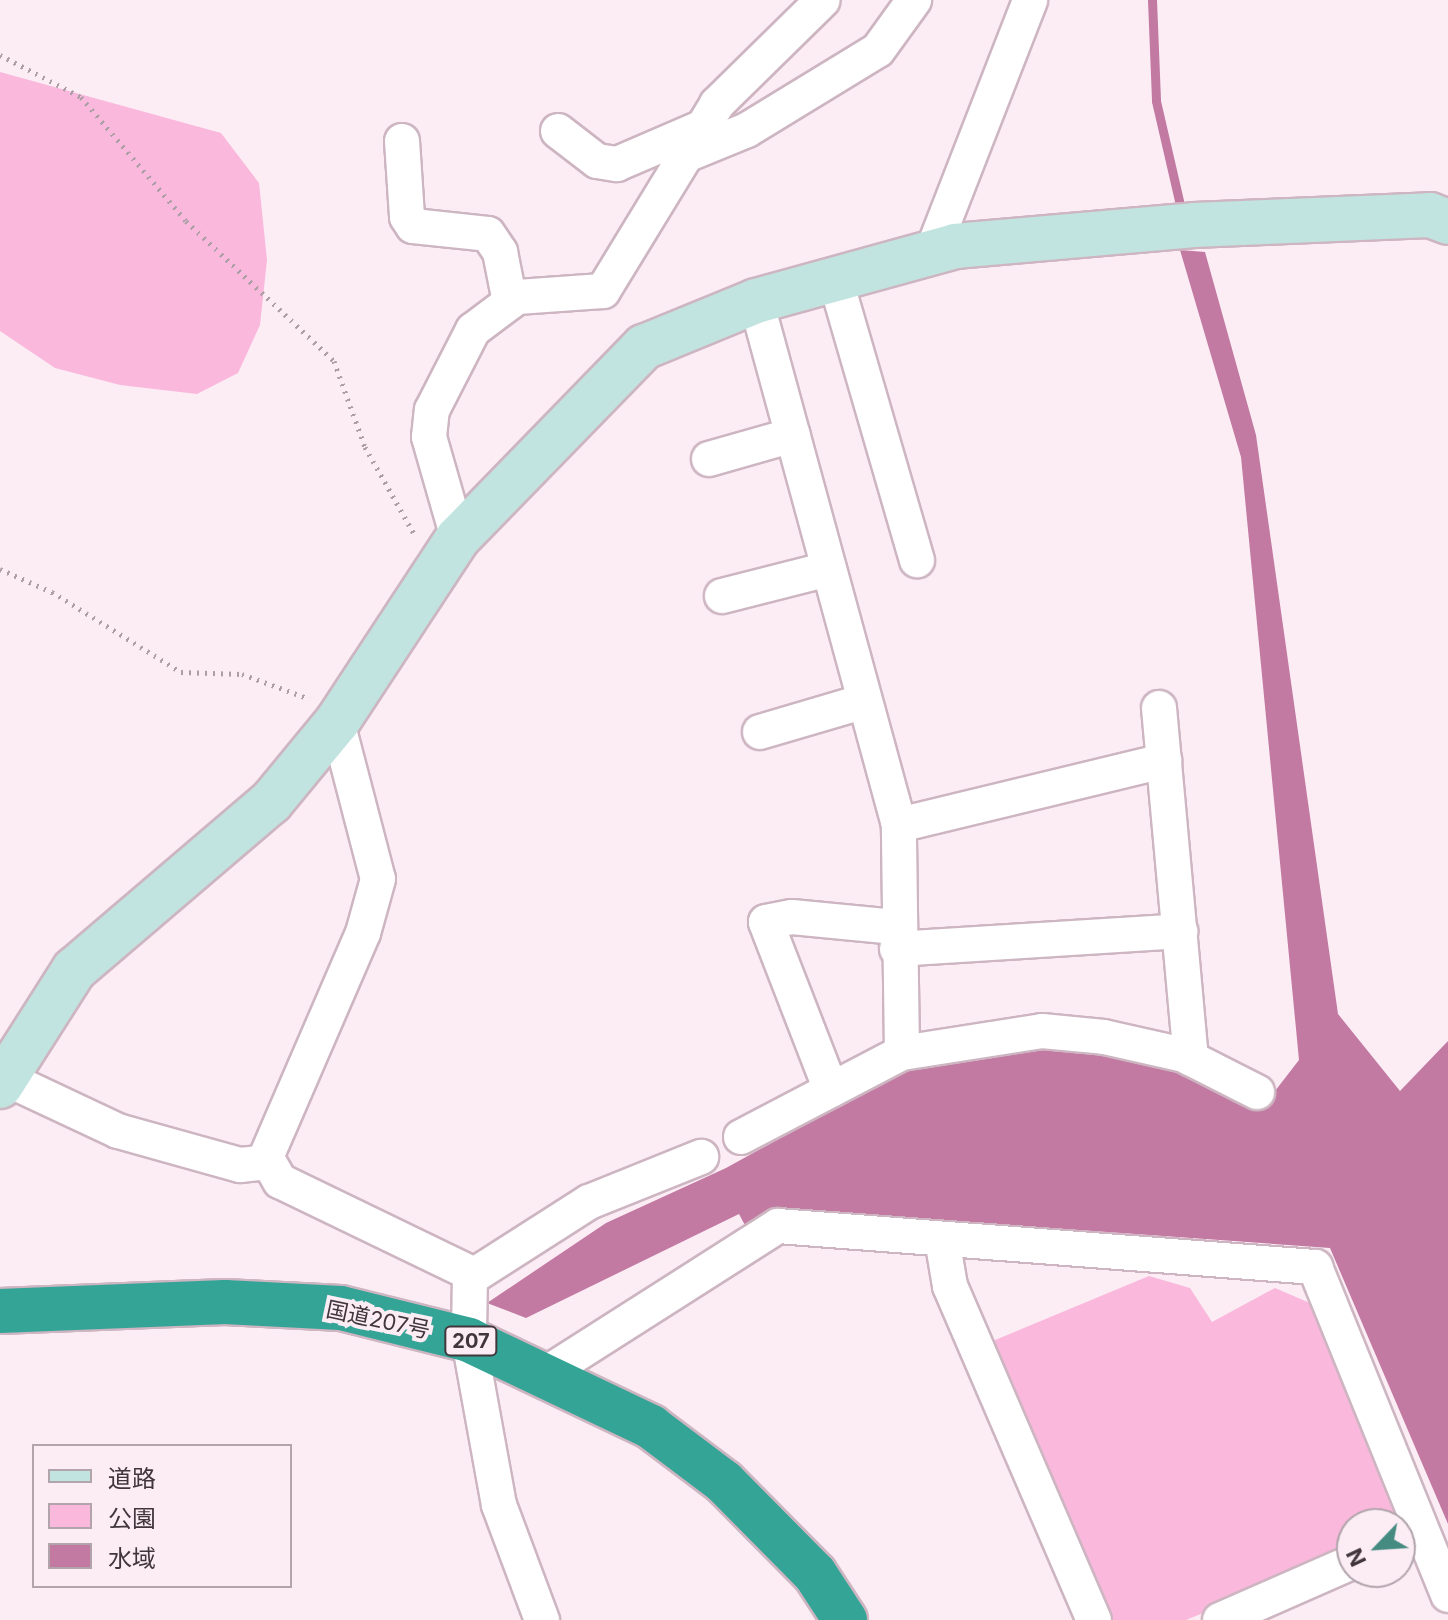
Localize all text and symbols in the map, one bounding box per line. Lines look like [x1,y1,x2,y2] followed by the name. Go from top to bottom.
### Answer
[324,1296,432,1344] street label: 国道207号
[443,1325,499,1357] road number: 207
[32,1444,292,1588] legend
[108,1464,156,1493] text: 道路
[108,1504,156,1533] text: 公園
[1336,1508,1416,1588] north arrow
[108,1544,156,1573] text: 水域
[1341,1544,1371,1570] text: N

